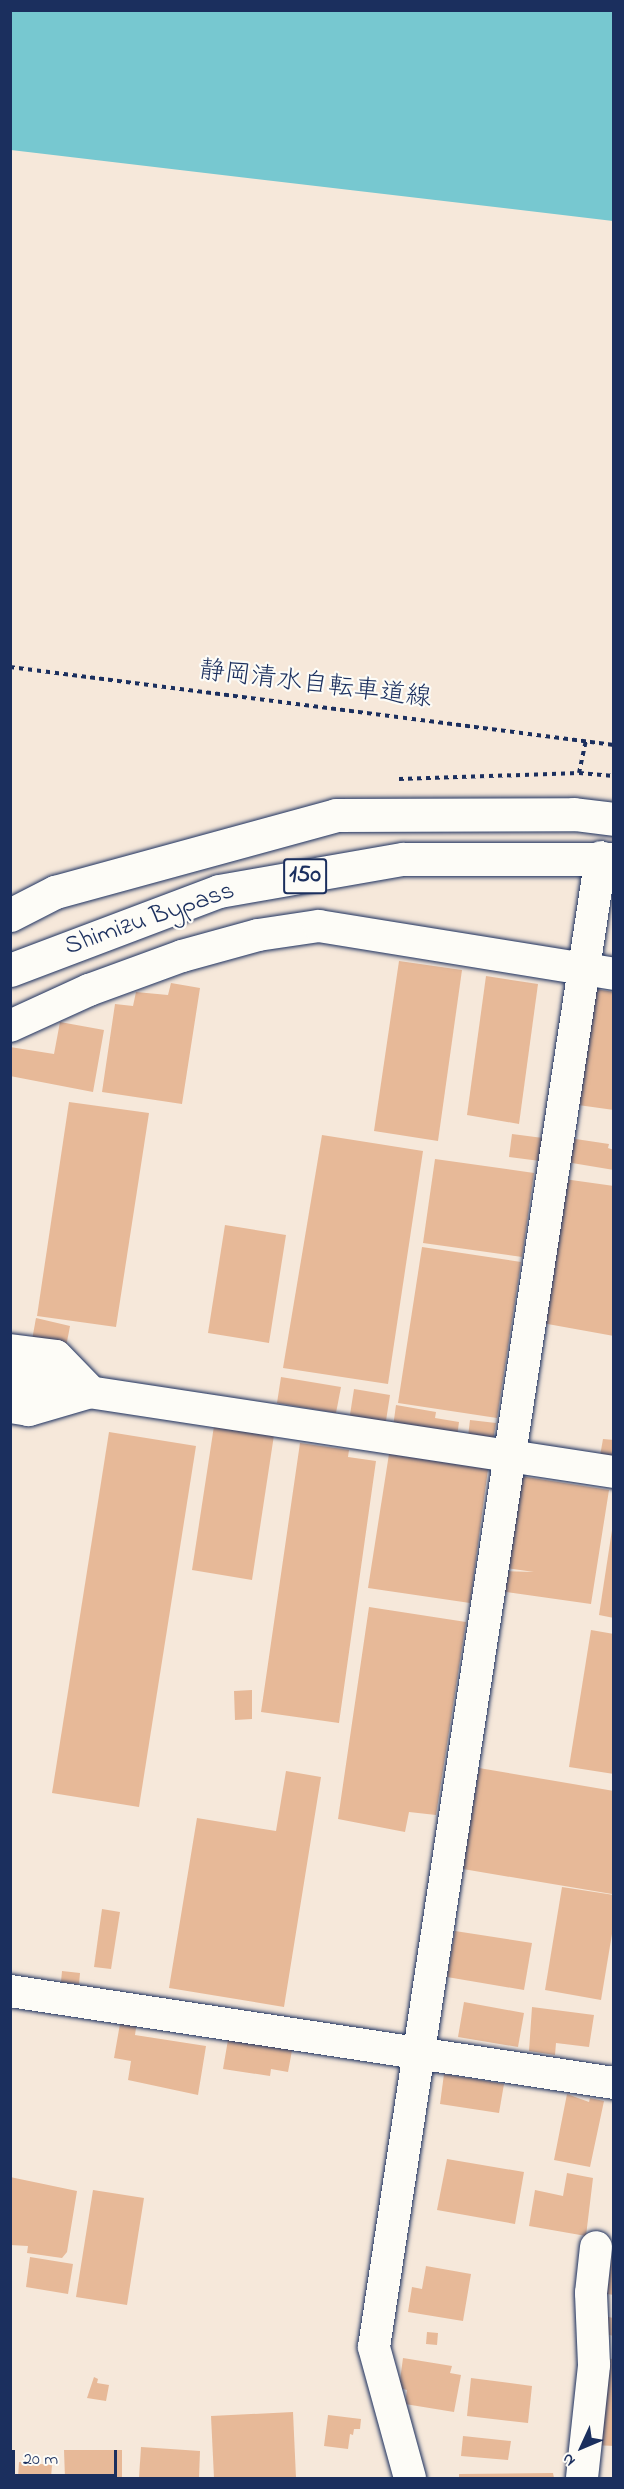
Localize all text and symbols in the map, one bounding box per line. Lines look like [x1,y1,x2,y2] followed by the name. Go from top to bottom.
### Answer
[197,656,433,716] street label: 静岡清水自転車道線
[282,855,328,897] road number: 150
[61,876,239,964] street label: Shimizu Bypass
[552,2417,612,2477] north arrow
[15,2438,120,2476] scale bar
[23,2447,58,2473] text: 20 m
[557,2447,581,2472] text: N

